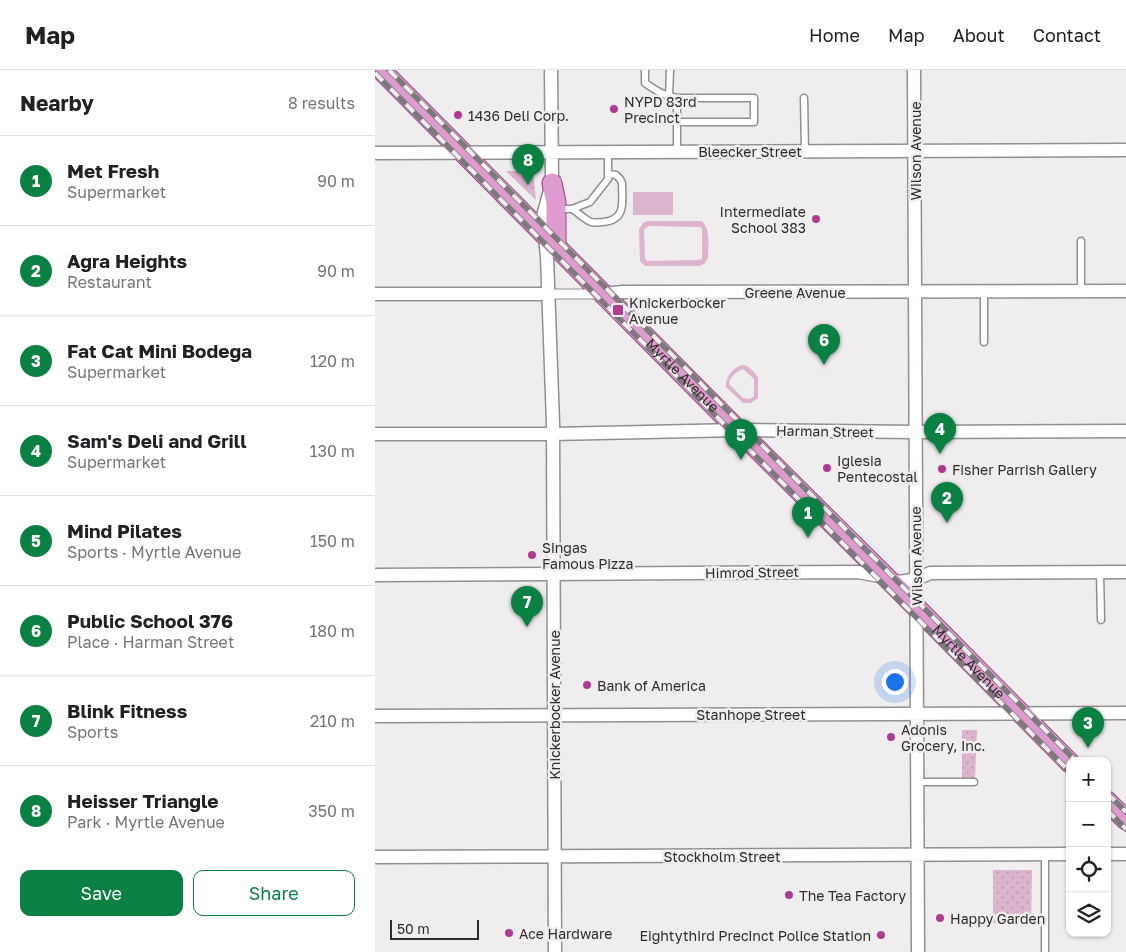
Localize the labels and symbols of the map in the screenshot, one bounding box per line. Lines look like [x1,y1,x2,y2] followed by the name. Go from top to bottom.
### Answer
[624,93,697,126] place label: NYPD 83rd Precinct
[907,101,924,201] street label: Wilson Avenue
[608,103,620,115] marker: NYPD 83rd Precinct
[468,107,569,124] place label: 1436 Deli Corp.
[452,109,464,121] marker: 1436 Deli Corp.
[698,143,802,160] street label: Bleecker Street
[512,144,544,185] pin: 8
[720,203,806,236] place label: Intermediate School 383
[810,213,822,225] marker: Intermediate School 383
[744,284,846,301] street label: Greene Avenue
[629,294,726,327] place label: Knickerbocker Avenue
[611,303,625,317] marker: Knickerbocker Avenue
[808,324,840,365] pin: 6
[643,334,723,415] street label: Myrtle Avenue
[924,413,956,454] pin: 4
[725,419,757,460] pin: 5
[776,422,874,440] street label: Harman Street
[837,452,918,485] place label: Iglesia Pentecostal
[952,461,1097,478] place label: Fisher Parrish Gallery
[821,462,833,474] marker: Iglesia Pentecostal
[936,463,948,475] marker: Fisher Parrish Gallery
[931,482,963,523] pin: 2
[792,497,824,538] pin: 1
[907,506,925,606] street label: Wilson Avenue
[542,539,633,572] place label: Singas Famous Pizza
[526,549,538,561] marker: Singas Famous Pizza
[705,563,799,581] street label: Himrod Street
[511,586,543,627] pin: 7
[929,621,1009,701] street label: Myrtle Avenue
[546,630,563,780] street label: Knickerbocker Avenue
[882,669,908,695] your location
[597,677,706,694] place label: Bank of America
[581,679,593,691] marker: Bank of America
[696,706,806,723] street label: Stanhope Street
[1072,707,1104,748] pin: 3
[901,721,985,754] place label: Adonis Grocery, Inc.
[885,731,897,743] marker: Adonis Grocery, Inc.
[663,848,781,865] street label: Stockholm Street
[799,887,906,904] place label: The Tea Factory
[783,889,795,901] marker: The Tea Factory
[950,910,1045,927] place label: Happy Garden
[934,912,946,924] marker: Happy Garden
[390,917,479,940] scale bar
[519,925,612,942] place label: Ace Hardware
[503,927,515,939] marker: Ace Hardware
[639,927,871,944] place label: Eightythird Precinct Police Station
[875,929,887,941] marker: Eightythird Precinct Police Station

